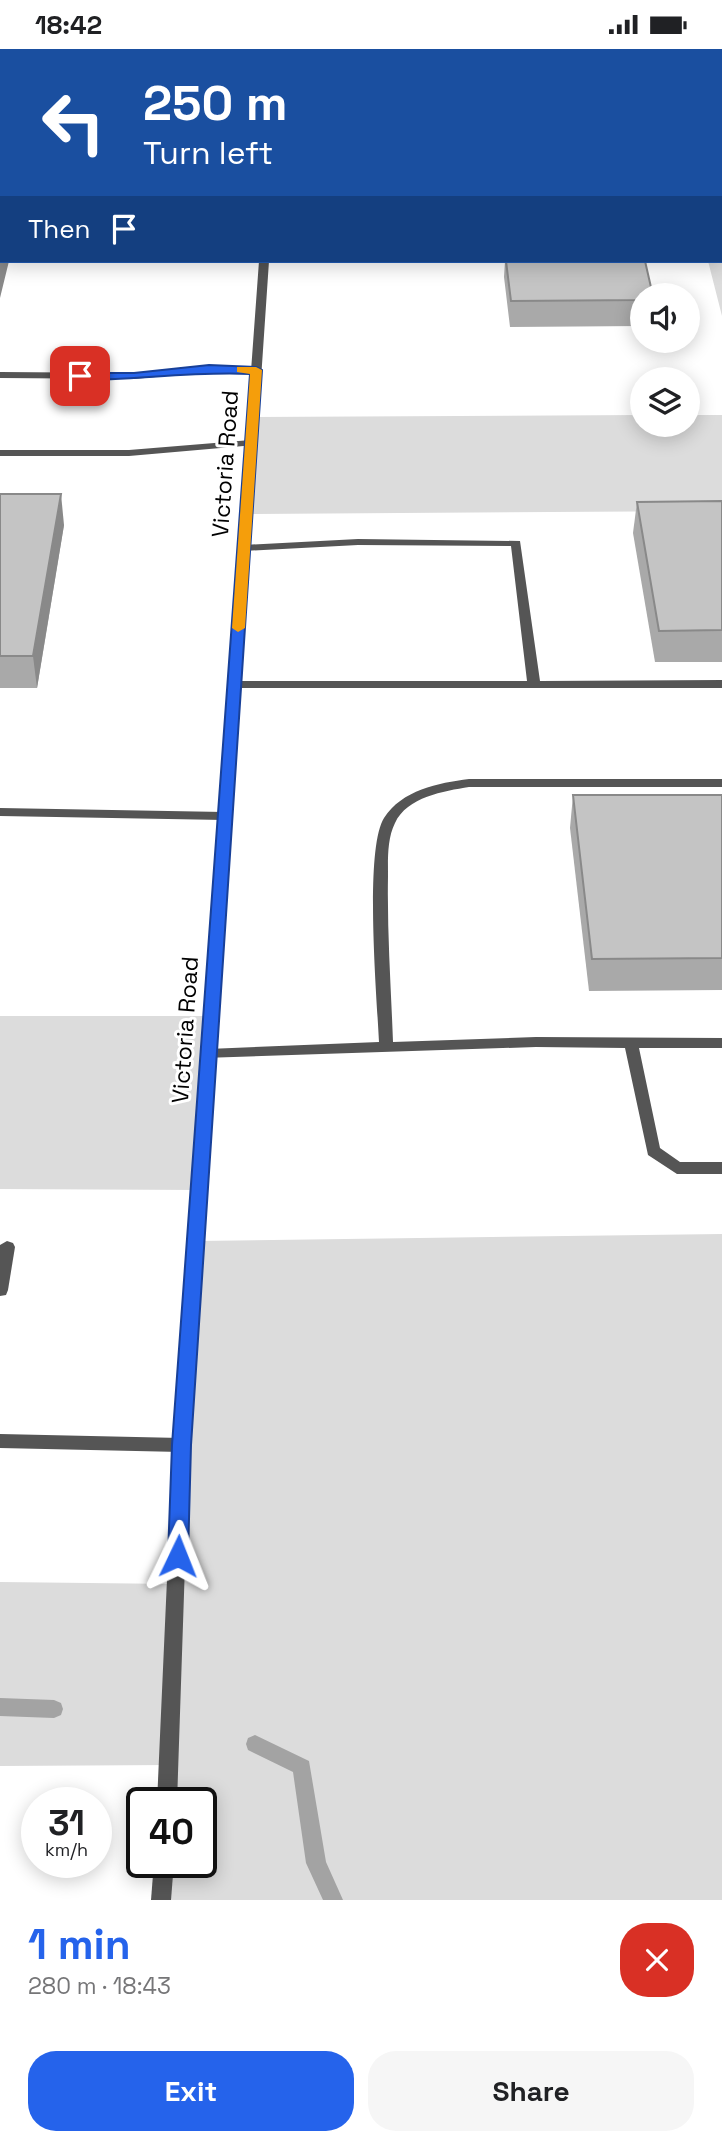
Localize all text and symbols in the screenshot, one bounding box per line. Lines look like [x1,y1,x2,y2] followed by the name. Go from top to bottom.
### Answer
[35,8,102,42] text: 18:42
[143,72,288,134] text: 250 m
[28,77,119,168] icon: left
[143,133,273,173] text: Turn left
[105,210,143,248] icon: arrive
[28,212,91,246] text: Then
[630,283,700,437] map controls
[630,283,700,353] button: sound
[50,346,110,406] pin
[61,357,99,395] icon: arrive
[630,367,700,437] button: layers
[205,389,245,539] street label: Victoria Road
[165,955,205,1105] street label: Victoria Road
[141,1519,215,1593] position arrow
[126,1787,217,1878] speed limit sign: 40
[48,1801,85,1845] text: 31
[45,1838,88,1861] text: km/h
[28,1918,131,1971] text: 1 min
[620,1923,694,1997] button: close
[28,1971,171,2001] text: 280 m · 18:43
[28,2051,354,2131] button: Exit
[368,2051,694,2131] button: Share

